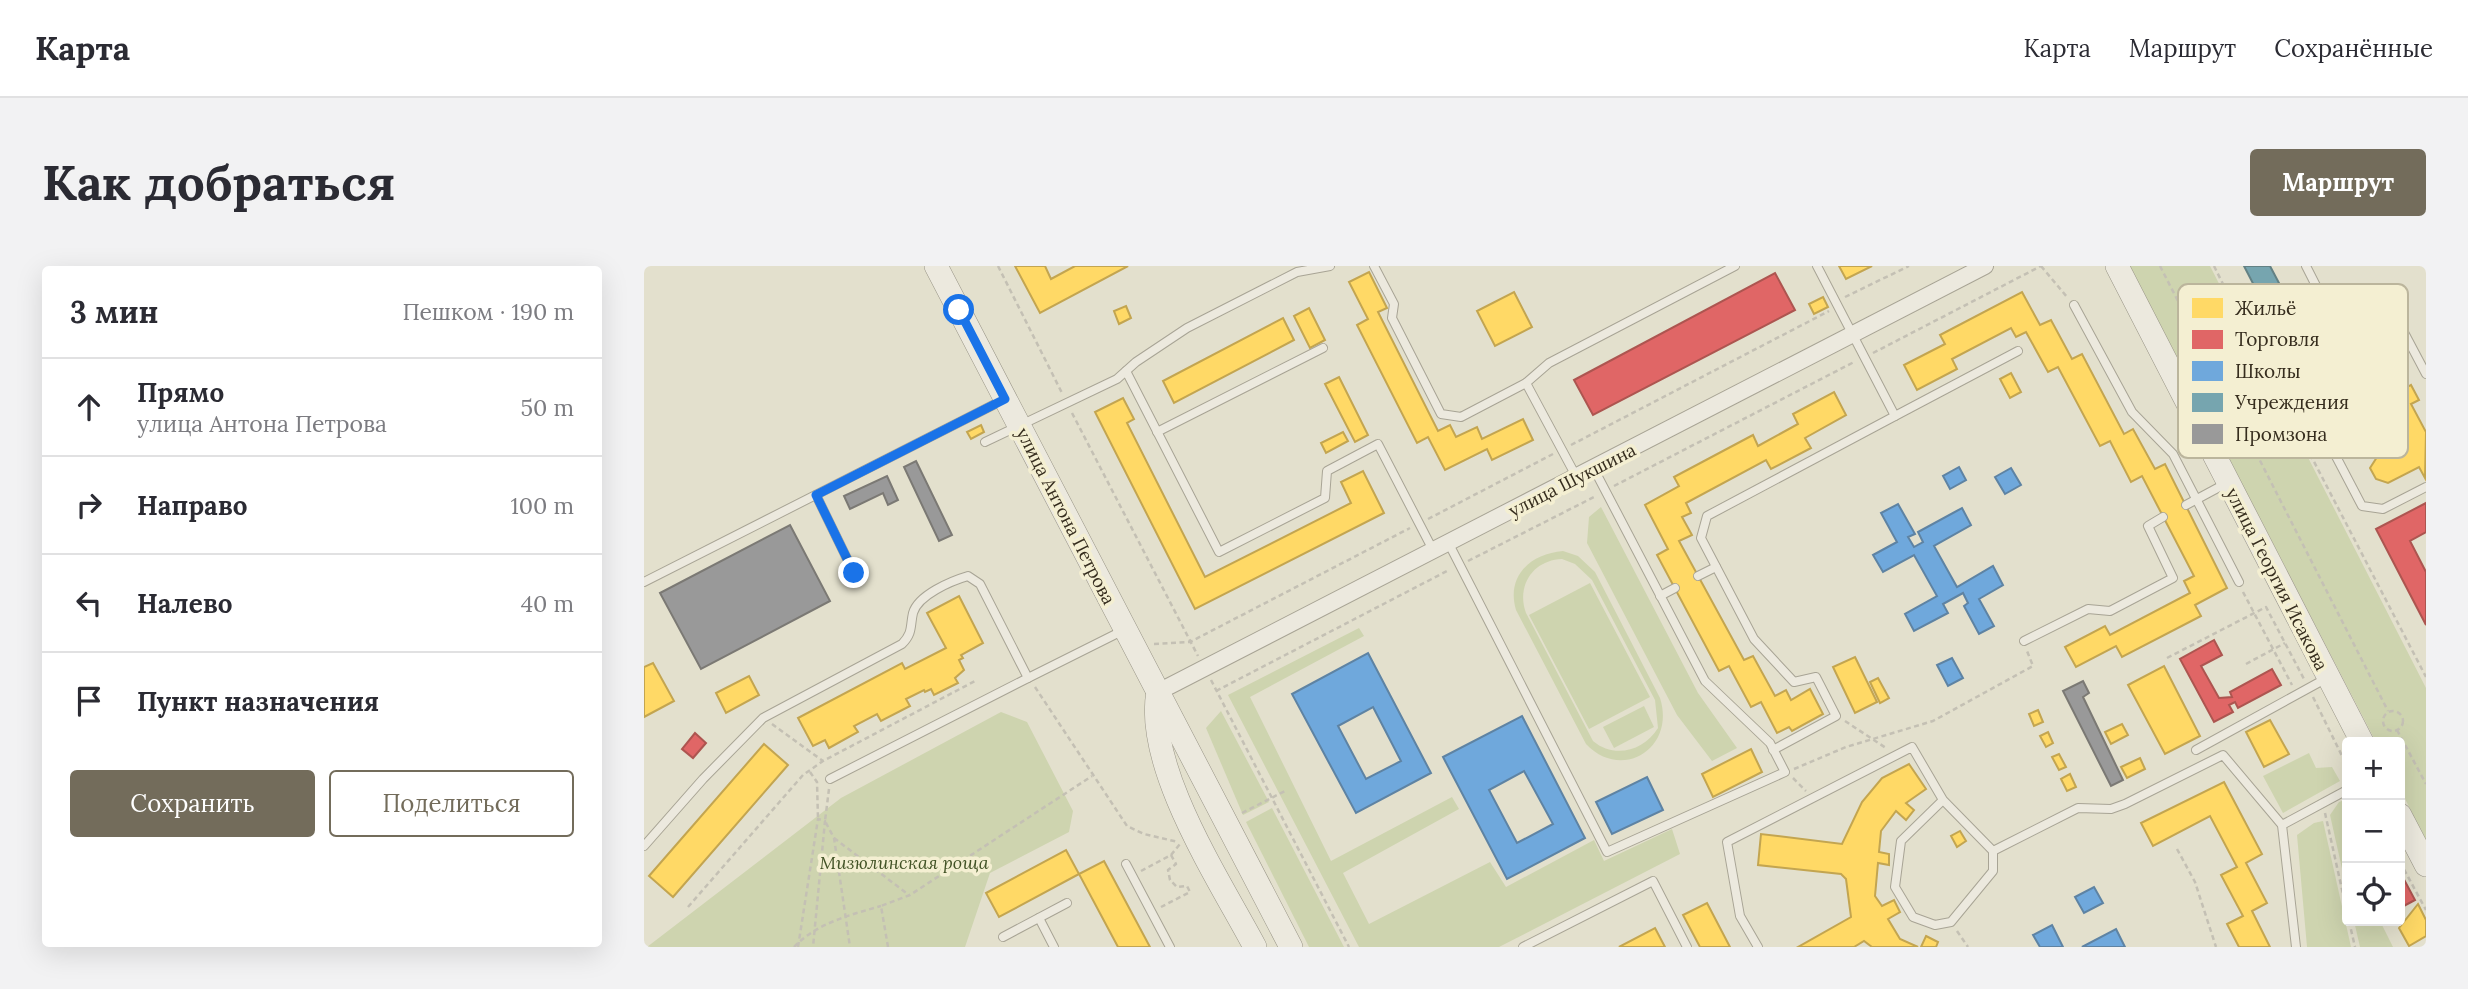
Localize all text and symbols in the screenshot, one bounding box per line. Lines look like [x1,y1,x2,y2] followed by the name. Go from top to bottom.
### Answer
[35,27,130,69] text: Карта
[2023,33,2091,64] text: Карта
[2129,33,2236,64] text: Маршрут
[2274,33,2433,64] text: Сохранённые
[2250,149,2426,216] button: Маршрут
[42,151,396,213] text: Как добраться
[2178,284,2408,458] legend
[70,293,158,331] text: 3 мин
[943,294,974,325] route start
[2235,296,2296,320] text: Жильё
[402,297,574,326] text: Пешком · 190 m
[2235,327,2320,351] text: Торговля
[2235,359,2300,383] text: Школы
[137,376,224,409] text: Прямо
[70,388,108,426] icon: ahead
[2234,390,2349,414] text: Учреждения
[521,393,574,422] text: 50 m
[137,409,387,438] text: улица Антона Петрова
[2235,422,2328,446] text: Промзона
[1011,424,1121,608] street label: улица Антона Петрова
[1504,438,1640,522] street label: улица Шукшина
[2221,484,2333,674] street label: улица Георгия Исакова
[70,486,108,524] icon: right
[137,489,248,522] text: Направо
[510,491,574,520] text: 100 m
[838,557,869,588] route end
[70,584,108,622] icon: left
[137,587,233,620] text: Налево
[521,589,574,618] text: 40 m
[70,682,108,720] icon: arrive
[137,685,379,718] text: Пункт назначения
[2342,737,2405,926] map controls
[2342,737,2405,800] button: +
[70,770,315,837] button: Сохранить
[329,770,574,837] button: Поделиться
[2342,800,2405,863] button: −
[819,851,989,874] park label: Мизюлинская роща
[2342,863,2405,926] button: locate

